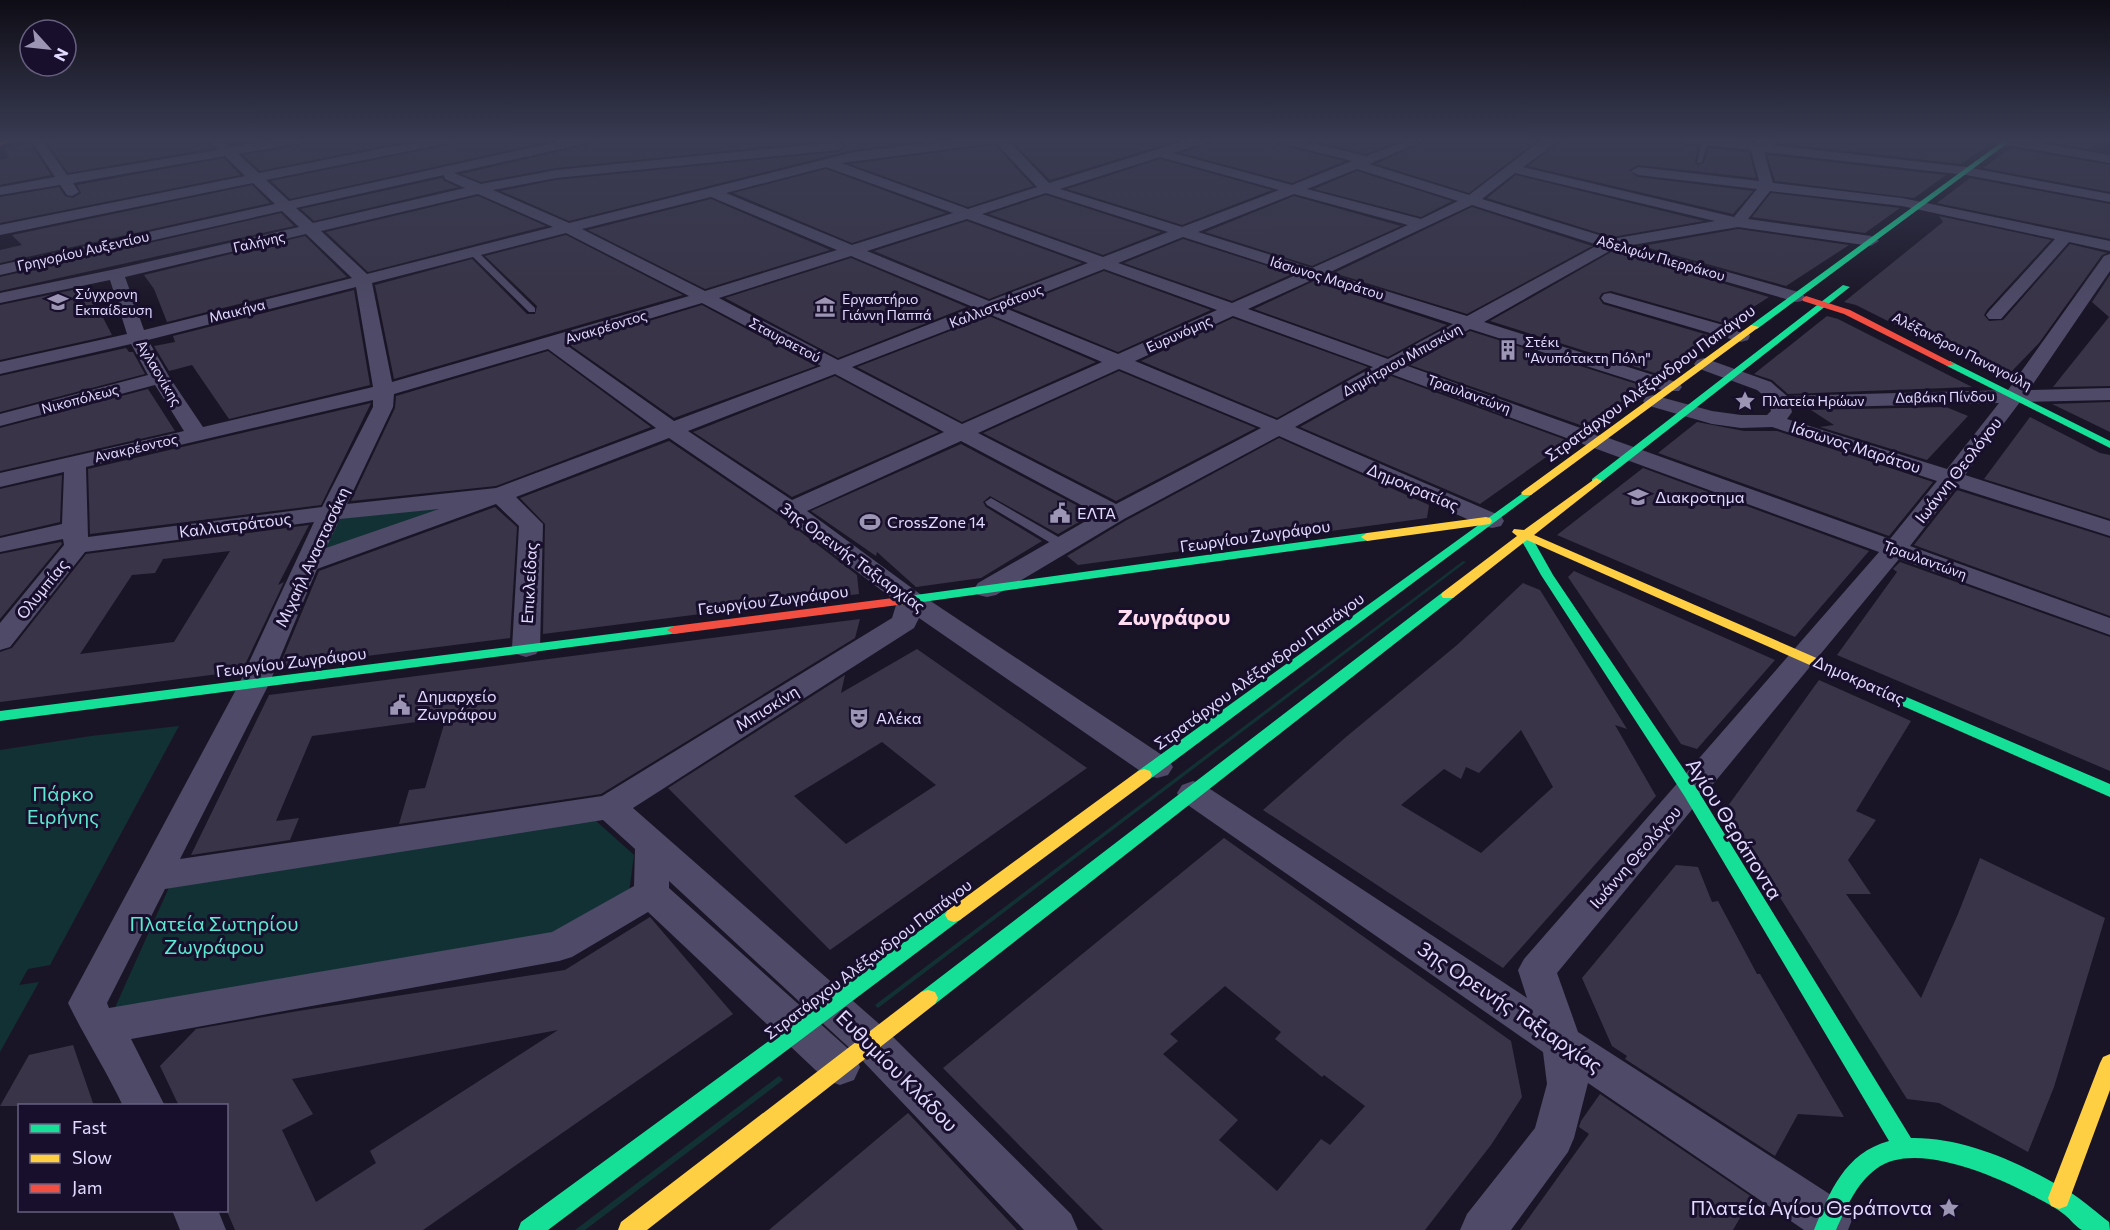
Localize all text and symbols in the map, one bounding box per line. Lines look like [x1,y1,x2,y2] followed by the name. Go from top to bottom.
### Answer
[18,18,78,78] north arrow
[51,45,73,65] text: N
[15,227,151,274] street label: Γρηγορίου Αυξεντίου
[231,227,287,256] street label: Γαλήνης
[1595,231,1727,284] street label: Αδελφών Πιερράκου
[1268,252,1386,303] street label: Ιάσωνος Μαράτου
[947,280,1045,331] street label: Καλλιστράτους
[75,285,153,318] place label: Σύγχρονη Εκπαίδευση
[46,290,70,314] school or university icon: Σύγχρονη Εκπαίδευση
[842,290,932,323] place label: Εργαστήριο Γιάννη Παππά
[207,295,267,326] street label: Μαικήνα
[813,295,837,319] museum icon: Εργαστήριο Γιάννη Παππά
[1541,300,1758,465] street label: Στρατάρχου Αλέξανδρου Παπάγου
[563,306,649,347] street label: Ανακρέοντος
[1890,308,2035,393] street label: Αλέξανδρου Παναγούλη
[1143,311,1214,356] street label: Ευρυνόμης
[747,314,824,366] street label: Σταυραετού
[1339,320,1464,399] street label: Δημήτριου Μπισκίνη
[1525,333,1651,366] place label: Στέκι "Ανυπότακτη Πόλη"
[133,337,186,409] street label: Αγλαονίκης
[1496,338,1520,362] building icon: Στέκι "Ανυπότακτη Πόλη"
[1425,371,1513,416] street label: Τραυλαντώνη
[40,380,120,417] street label: Νικοπόλεως
[1895,387,1995,406] street label: Δαβάκη Πίνδου
[1733,389,1757,413] place icon: Πλατεία Ηρώων
[1762,392,1864,409] place label: Πλατεία Ηρώων
[1910,413,2005,526] street label: Ιωάννη Θεολόγου
[1789,417,1923,476] street label: Ιάσωνος Μαράτου
[93,430,179,465] street label: Ανακρέοντος
[1365,459,1462,514] street label: Δημοκρατίας
[271,484,352,630] street label: Μιχαήλ Αναστασάκη
[1626,485,1650,509] school or university icon: Διακροτημα
[1655,487,1744,506] place label: Διακροτημα
[777,498,929,615] street label: 3ης Ορεινής Ταξιαρχίας
[1048,501,1072,525] public building icon: ΕΛΤΑ
[1077,503,1116,522] place label: ΕΛΤΑ
[178,508,292,541] street label: Καλλιστράτους
[858,510,882,534] sports icon: CrossZone 14
[887,512,986,531] place label: CrossZone 14
[1179,516,1331,555] street label: Γεωργίου Ζωγράφου
[1881,537,1969,582] street label: Τραυλαντώνη
[517,542,540,624] street label: Επικλείδας
[12,555,72,622] street label: Ολυμπίας
[697,581,849,618] street label: Γεωργίου Ζωγράφου
[1150,588,1367,753] street label: Στρατάρχου Αλέξανδρου Παπάγου
[1118,603,1230,630] district label: Ζωγράφου
[215,643,367,680] street label: Γεωργίου Ζωγράφου
[1811,651,1908,708] street label: Δημοκρατίας
[732,681,802,734] street label: Μπισκίνη
[417,686,497,723] place label: Δημαρχείο Ζωγράφου
[388,693,412,717] public building icon: Δημαρχείο Ζωγράφου
[847,706,871,730] theatre icon: Αλέκα
[876,708,922,727] place label: Αλέκα
[1682,753,1788,904] street label: Αγίου Θεράποντα
[27,781,99,828] park label: Πάρκο Ειρήνης
[1585,802,1684,912] street label: Ιωάννη Θεολόγου
[760,874,975,1043] street label: Στρατάρχου Αλέξανδρου Παπάγου
[129,911,299,958] park label: Πλατεία Σωτηρίου Ζωγράφου
[1414,936,1607,1077] street label: 3ης Ορεινής Ταξιαρχίας
[832,1005,963,1136] street label: Ευθυμίου Κλάδου
[18,1104,228,1212] legend
[72,1116,107,1138] text: Fast
[72,1146,112,1168] text: Slow
[72,1176,102,1198] text: Jam
[1690,1195,1932,1219] place label: Πλατεία Αγίου Θεράποντα
[1937,1196,1961,1220] place icon: Πλατεία Αγίου Θεράποντα

